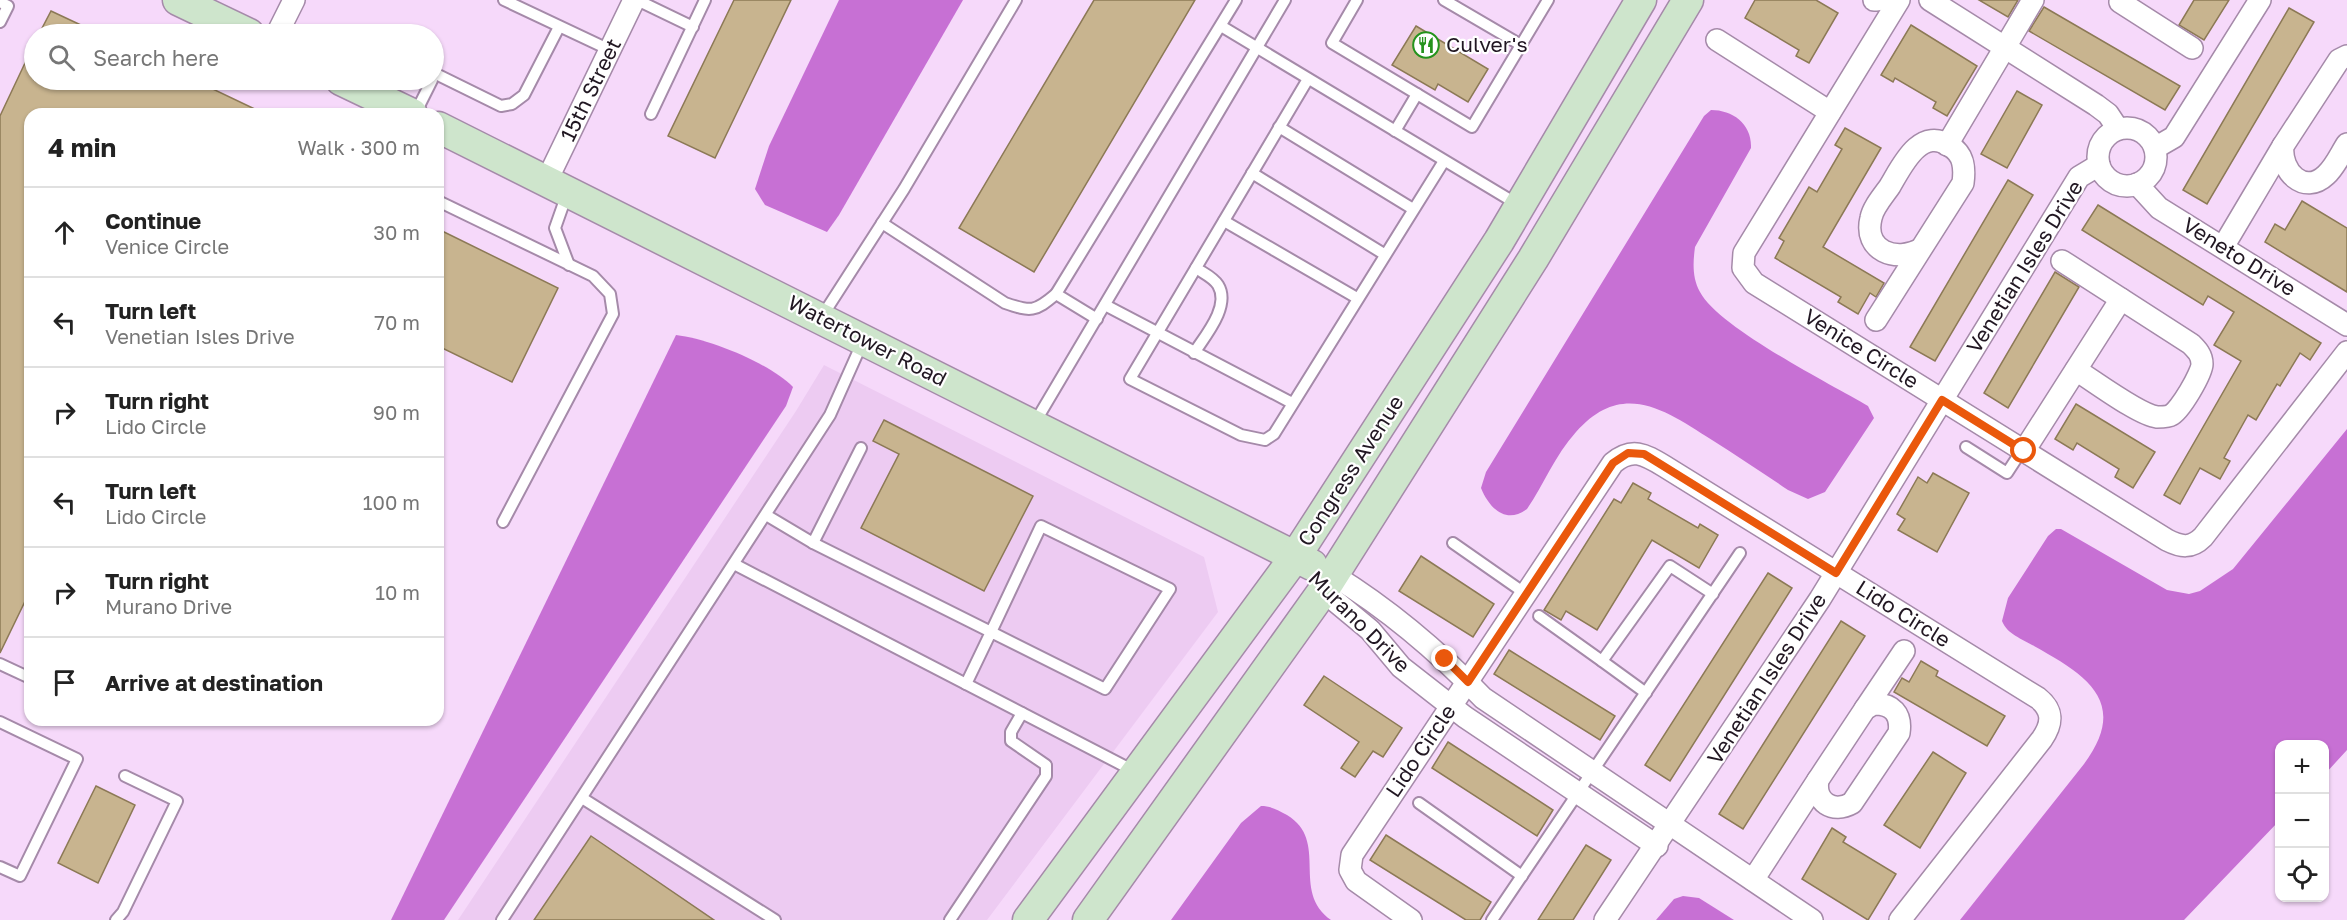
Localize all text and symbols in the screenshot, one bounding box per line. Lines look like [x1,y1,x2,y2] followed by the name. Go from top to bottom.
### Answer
[24,24,444,90] search box
[1411,30,1441,60] restaurant icon: Culver's
[1446,31,1528,57] place label: Culver's
[554,34,626,145] street label: 15th Street
[45,41,78,74] icon: search
[93,44,219,71] text: Search here
[48,132,116,163] text: 4 min
[297,135,420,159] text: Walk · 300 m
[1960,175,2088,358] street label: Venetian Isles Drive
[105,207,201,234] text: Continue
[2178,211,2301,301] street label: Veneto Drive
[48,216,81,249] icon: ahead
[373,220,420,244] text: 30 m
[105,234,229,258] text: Venice Circle
[784,289,951,391] street label: Watertower Road
[105,297,196,324] text: Turn left
[1799,303,1924,394] street label: Venice Circle
[48,306,81,339] icon: left
[374,310,420,334] text: 70 m
[105,324,295,348] text: Venetian Isles Drive
[105,387,209,414] text: Turn right
[1292,390,1409,551] street label: Congress Avenue
[48,396,81,429] icon: right
[373,400,420,424] text: 90 m
[105,414,206,438] text: Lido Circle
[2010,437,2036,463] route start
[105,477,196,504] text: Turn left
[48,486,81,519] icon: left
[363,490,420,514] text: 100 m
[105,504,206,528] text: Lido Circle
[1303,565,1416,678] street label: Murano Drive
[105,567,209,594] text: Turn right
[1852,574,1956,652] street label: Lido Circle
[48,576,81,609] icon: right
[375,580,420,604] text: 10 m
[1701,588,1831,769] street label: Venetian Isles Drive
[105,594,232,618] text: Murano Drive
[1431,645,1457,671] route end
[48,666,81,699] icon: arrive
[105,669,323,696] text: Arrive at destination
[1380,699,1461,802] street label: Lido Circle
[2275,740,2329,902] map controls
[2275,740,2329,794] button: +
[2275,794,2329,848] button: −
[2275,848,2329,902] button: locate

